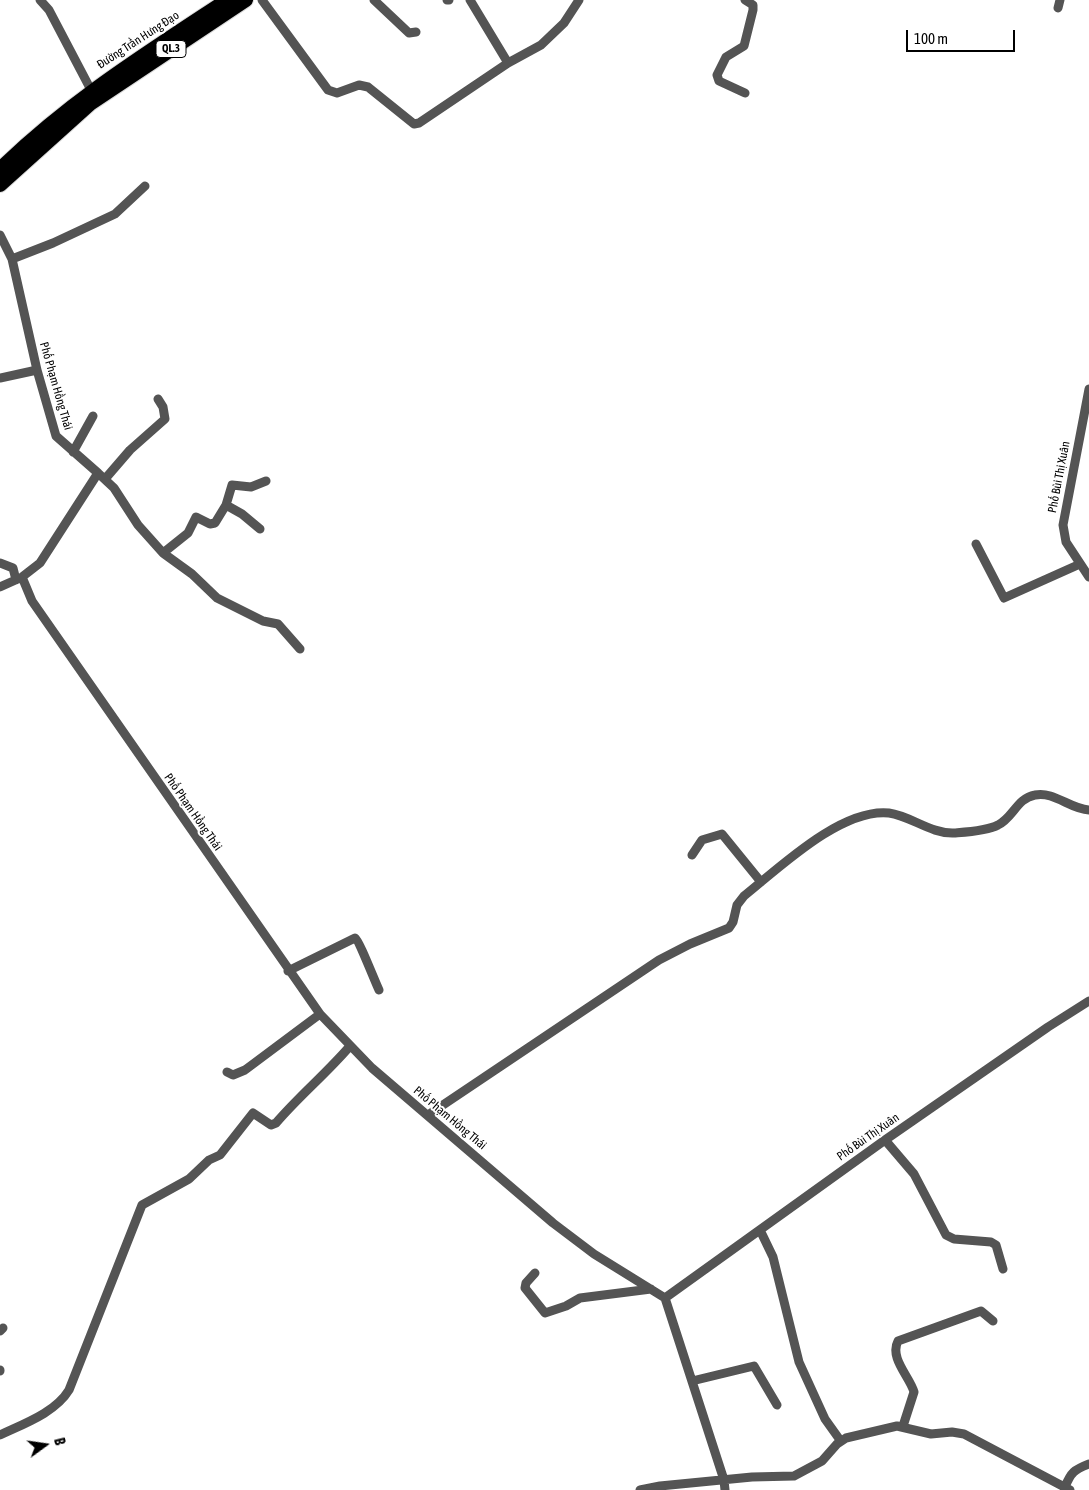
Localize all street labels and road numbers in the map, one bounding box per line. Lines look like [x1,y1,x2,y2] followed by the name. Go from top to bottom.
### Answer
[94,8,182,72] street label: Đường Trần Hưng Đạo
[156,41,186,58] road number: QL.3
[37,340,75,432] street label: Phố Phạm Hồng Thái
[1045,440,1073,514] street label: Phố Bùi Thị Xuân
[161,771,225,853] street label: Phố Phạm Hồng Thái
[411,1083,489,1153] street label: Phố Phạm Hồng Thái
[834,1110,902,1164] street label: Phố Bùi Thị Xuân

